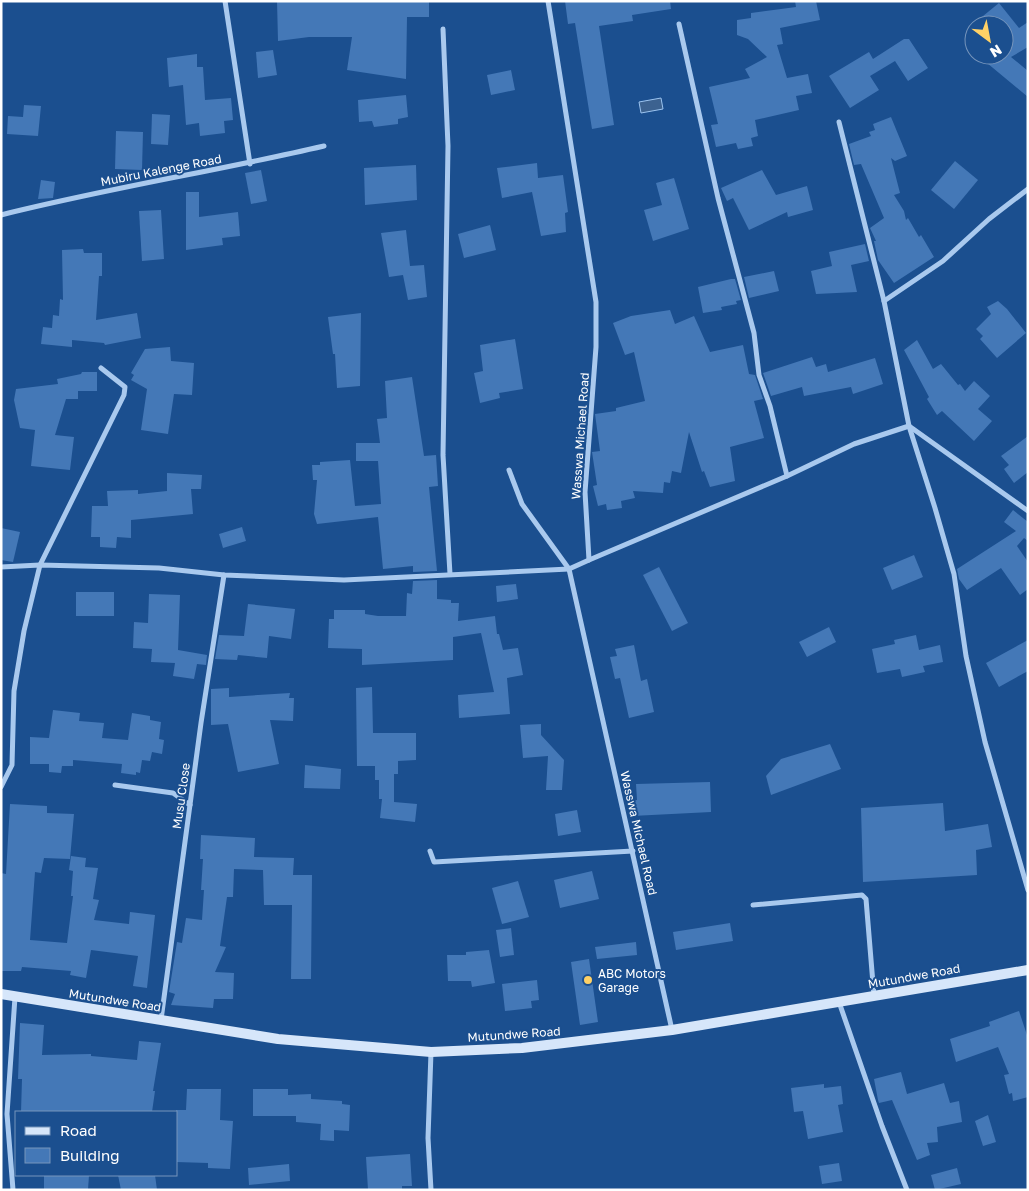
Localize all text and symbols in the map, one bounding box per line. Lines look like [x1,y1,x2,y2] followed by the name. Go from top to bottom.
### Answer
[964,15,1014,65] north arrow
[987,41,1005,61] text: N
[99,151,223,189] street label: Mubiru Kalenge Road
[568,372,592,500] street label: Wasswa Michael Road
[169,762,193,830] street label: Musu Close
[617,769,661,897] street label: Wasswa Michael Road
[867,961,961,991] street label: Mutundwe Road
[598,966,666,995] place label: ABC Motors Garage
[582,974,594,986] marker: ABC Motors Garage
[68,985,162,1015] street label: Mutundwe Road
[467,1023,561,1045] street label: Mutundwe Road
[15,1111,178,1176] legend
[60,1121,97,1139] text: Road
[60,1146,120,1164] text: Building

